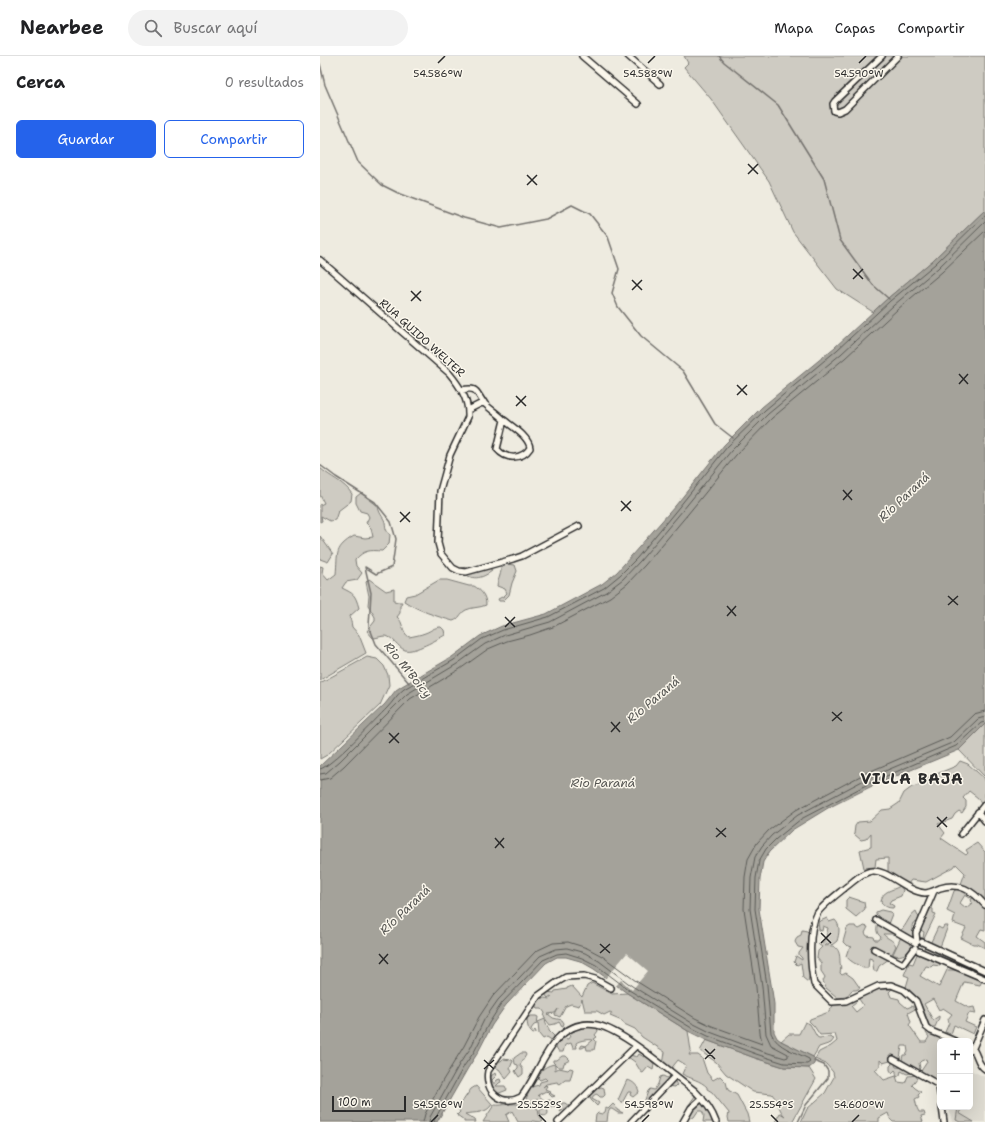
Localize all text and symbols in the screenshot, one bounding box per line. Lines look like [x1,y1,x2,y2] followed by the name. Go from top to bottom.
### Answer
[128,10,408,46] search box
[20,15,104,40] text: Nearbee
[142,17,164,39] icon: search
[174,18,258,38] text: Buscar aquí
[774,19,813,37] text: Mapa
[835,19,876,37] text: Capas
[898,19,965,37] text: Compartir
[413,67,463,80] text: 54.586°W
[623,67,673,80] text: 54.588°W
[834,67,884,80] text: 54.590°W
[16,71,65,93] text: Cerca
[225,74,304,91] text: 0 resultados
[16,120,156,158] button: Guardar
[164,120,304,158] button: Compartir
[376,296,468,381] street label: RUA GUIDO WELTER
[875,469,933,525] water label: Río Paraná
[381,639,436,701] water label: Rio M'Boicy
[623,673,683,727] water label: Río Paraná
[860,769,964,789] district label: VILLA BAJA
[571,775,635,791] water label: Rio Paraná
[376,882,434,938] water label: Río Paraná
[937,1038,973,1110] map controls
[937,1038,973,1074] button: +
[937,1074,973,1110] button: −
[332,1094,406,1113] scale bar
[338,1095,371,1110] text: 100 m
[413,1098,463,1111] text: 54.596°W
[517,1098,562,1111] text: 25.552°S
[624,1098,674,1111] text: 54.598°W
[749,1098,794,1111] text: 25.554°S
[834,1098,884,1111] text: 54.600°W

